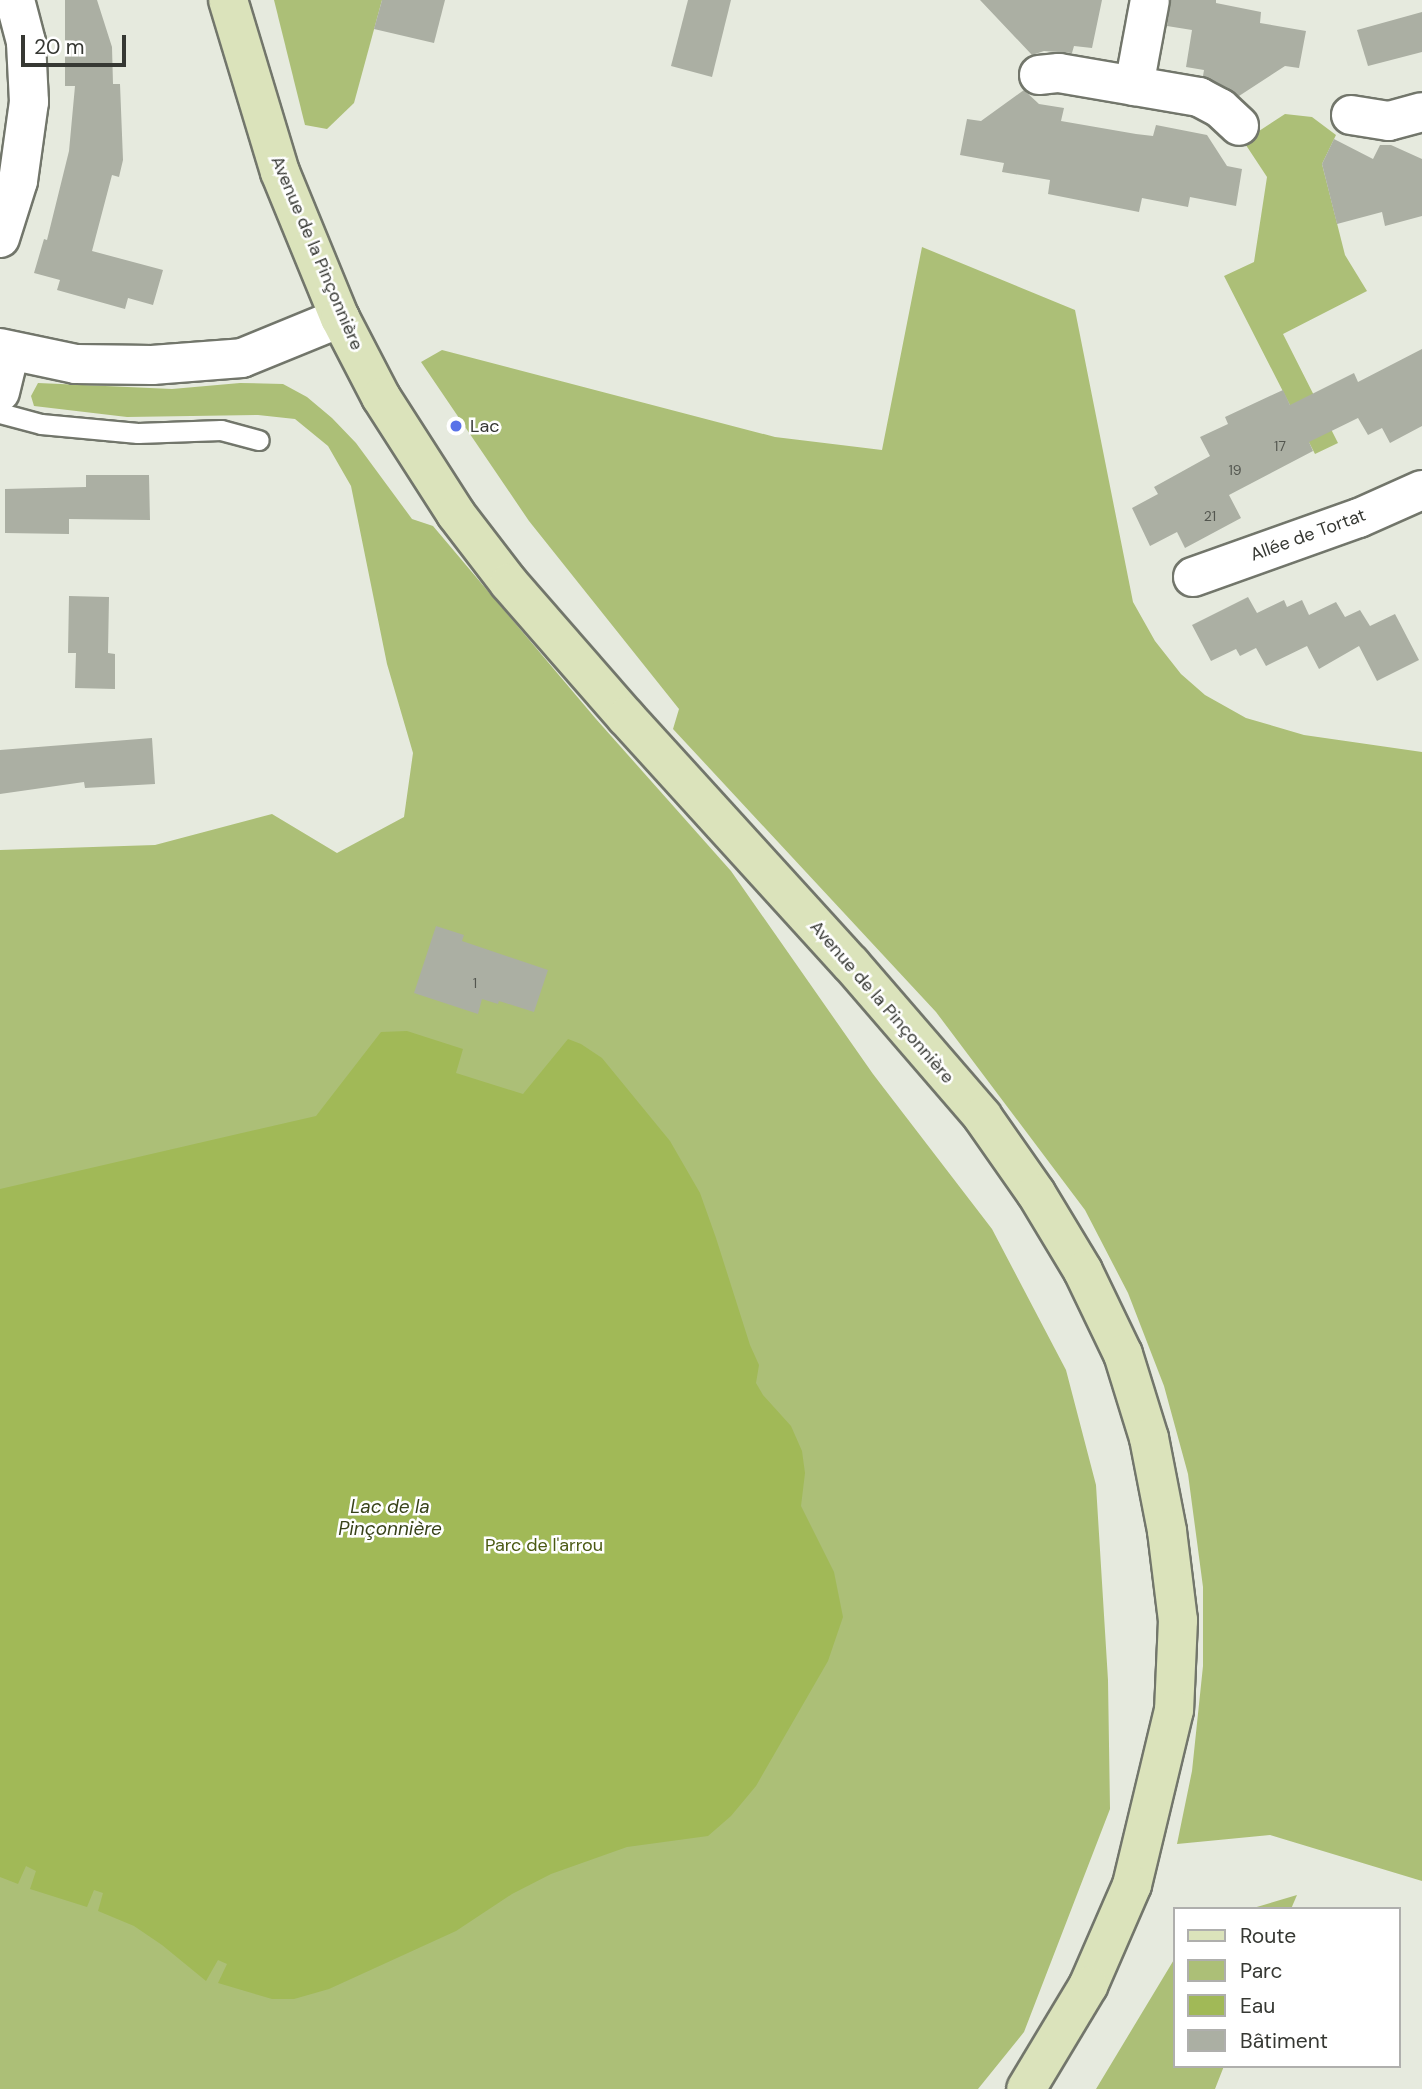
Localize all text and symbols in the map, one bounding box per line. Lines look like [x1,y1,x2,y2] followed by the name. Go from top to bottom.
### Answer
[24,21,130,65] scale bar
[34,33,85,61] text: 20 m
[266,153,368,353] street label: Avenue de la Pinçonnière
[470,415,500,437] place label: Lac
[448,418,464,434] marker: Lac
[1274,438,1286,454] house number: 17
[1228,462,1242,478] house number: 19
[1247,504,1369,566] street label: Allée de Tortat
[1204,508,1216,524] house number: 21
[805,916,959,1088] street label: Avenue de la Pinçonnière
[473,975,477,991] house number: 1
[338,1496,442,1540] water label: Lac de la Pinçonnière
[485,1534,603,1556] park label: Parc de l'arrou
[1174,1907,1401,2068] legend
[1240,1922,1296,1950] text: Route
[1240,1957,1283,1985] text: Parc
[1240,1992,1275,2020] text: Eau
[1240,2027,1328,2055] text: Bâtiment

